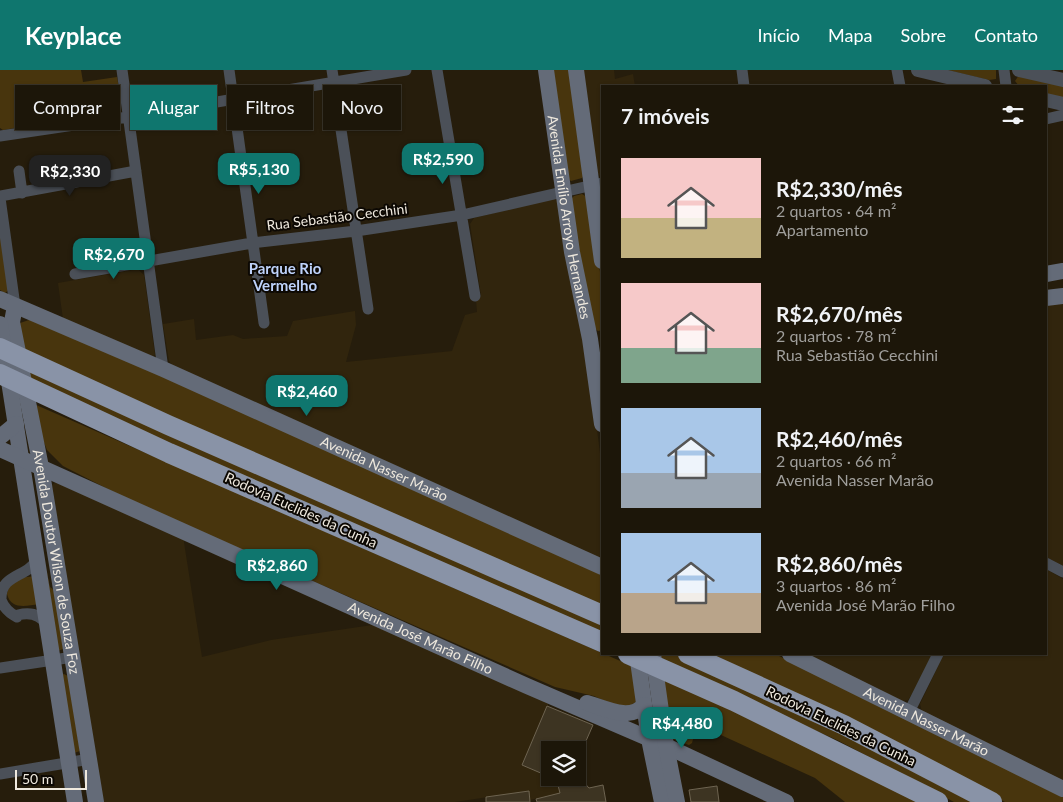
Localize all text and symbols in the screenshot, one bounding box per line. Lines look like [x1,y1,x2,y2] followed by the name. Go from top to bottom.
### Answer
[25,21,122,50] text: Keyplace
[758,24,800,46] text: Início
[828,24,872,46] text: Mapa
[900,24,946,46] text: Sobre
[974,24,1038,46] text: Contato
[15,85,120,130] chip: Comprar
[130,85,217,130] chip: Alugar
[227,85,313,130] chip: Filtros
[323,85,401,130] chip: Novo
[999,101,1027,129] icon: filters
[621,103,709,128] text: 7 imóveis
[545,114,595,321] street label: Avenida Emílio Arroyo Hernandes
[397,142,489,185] pin: R$2,590
[413,149,473,168] text: R$2,590
[213,152,305,195] pin: R$5,130
[24,154,116,197] pin: R$2,330
[229,159,289,178] text: R$5,130
[40,161,100,180] text: R$2,330
[776,176,903,201] text: R$2,330/mês
[661,178,721,238] icon: home
[265,199,408,234] street label: Rua Sebastião Cecchini
[776,201,896,220] text: 2 quartos · 64 m²
[776,220,868,239] text: Apartamento
[68,238,160,280] pin: R$2,670
[84,244,144,263] text: R$2,670
[249,259,322,294] district label: Parque Rio Vermelho
[776,301,903,326] text: R$2,670/mês
[661,303,721,363] icon: home
[776,326,896,345] text: 2 quartos · 78 m²
[776,345,938,364] text: Rua Sebastião Cecchini
[261,374,353,417] pin: R$2,460
[277,381,337,400] text: R$2,460
[776,426,903,451] text: R$2,460/mês
[661,428,721,488] icon: home
[318,432,451,504] street label: Avenida Nasser Marão
[30,448,84,675] street label: Avenida Doutor Wilson de Souza Foz
[776,451,896,470] text: 2 quartos · 66 m²
[222,468,380,551] street label: Rodovia Euclides da Cunha
[776,470,934,489] text: Avenida Nasser Marão
[231,548,323,591] pin: R$2,860
[776,551,903,576] text: R$2,860/mês
[661,553,721,613] icon: home
[247,555,307,574] text: R$2,860
[776,576,896,595] text: 3 quartos · 86 m²
[776,595,955,614] text: Avenida José Marão Filho
[346,598,496,678] street label: Avenida José Marão Filho
[763,682,919,769] street label: Rodovia Euclides da Cunha
[861,683,992,759] street label: Avenida Nasser Marão
[636,706,728,749] pin: R$4,480
[652,713,712,732] text: R$4,480
[541,741,586,786] map controls
[541,741,586,786] button: layers
[15,767,88,790] scale bar
[22,770,53,787] text: 50 m

